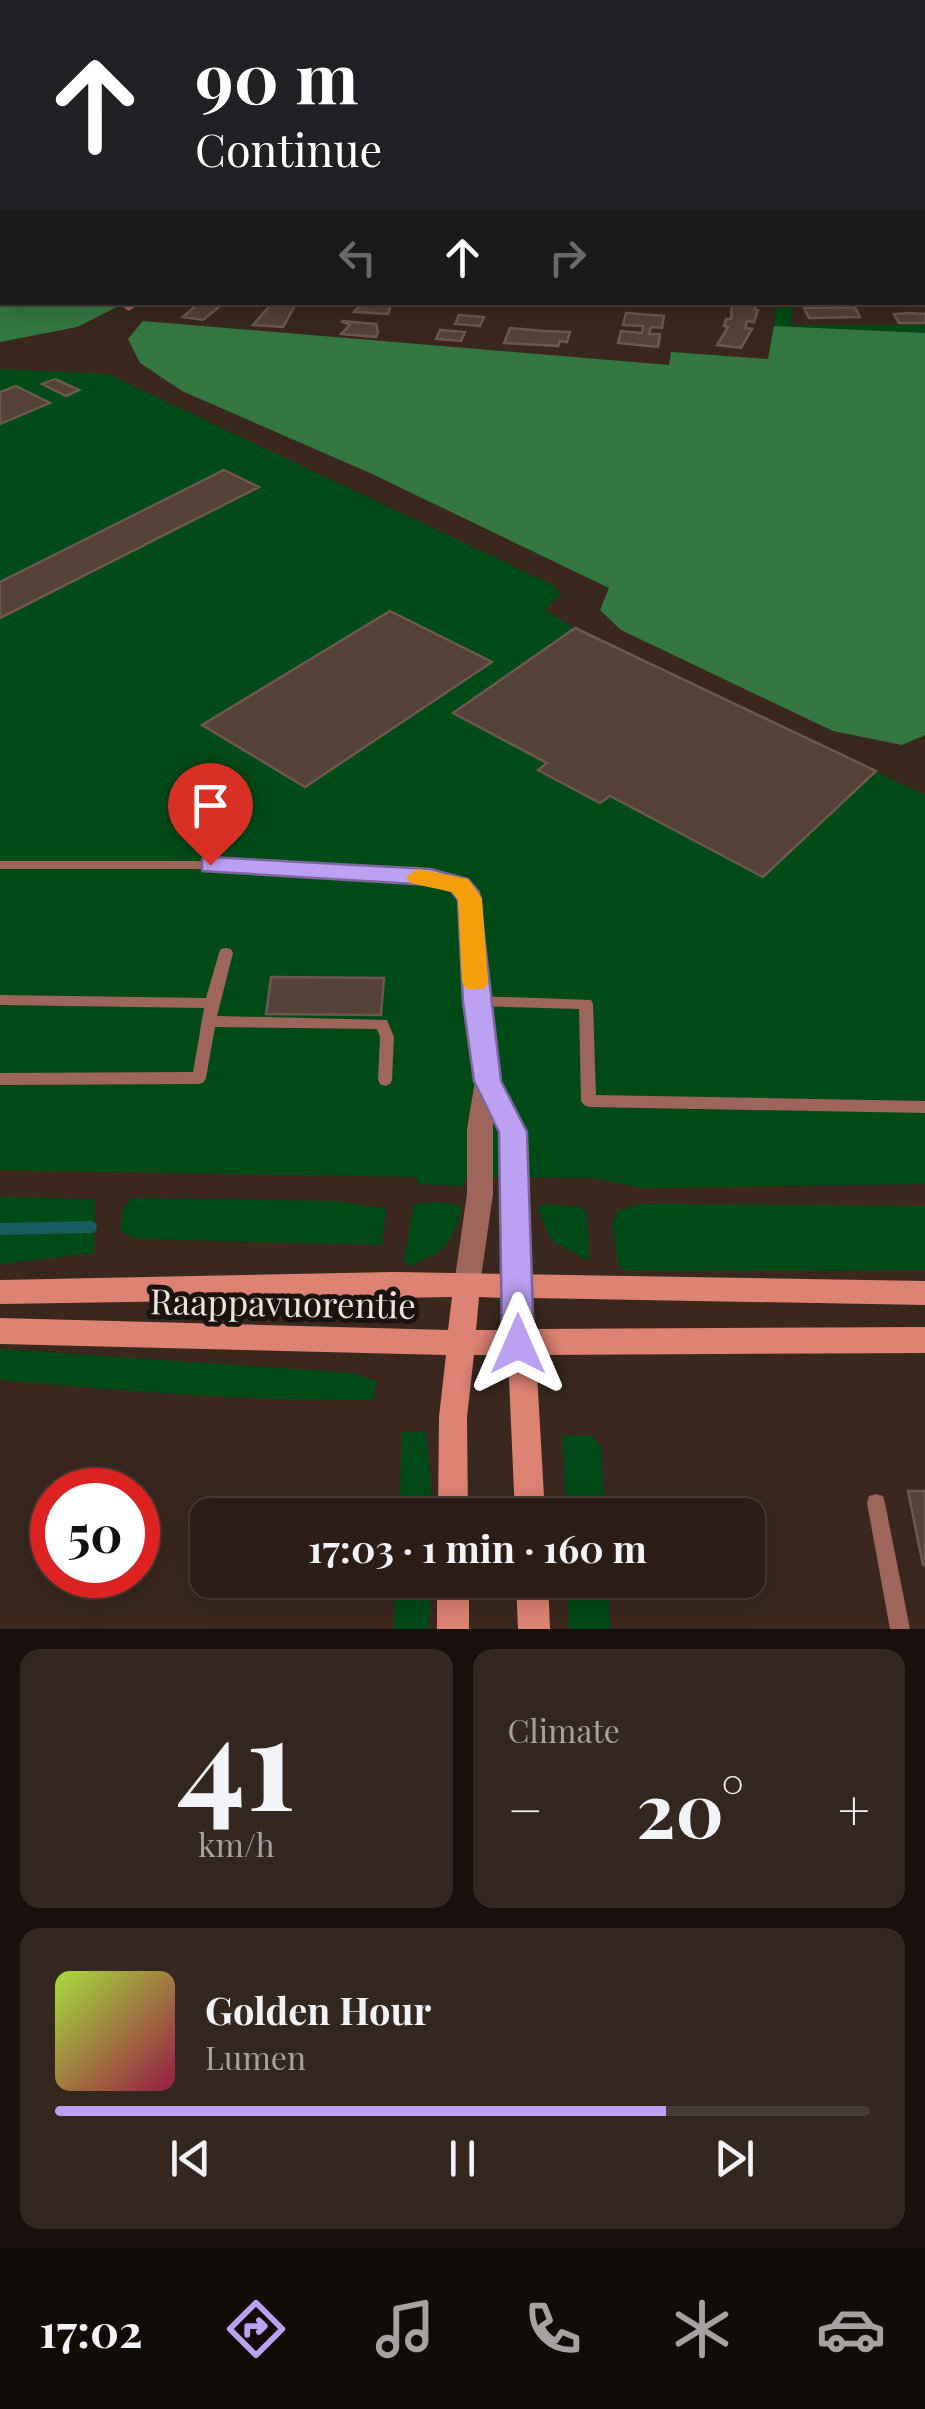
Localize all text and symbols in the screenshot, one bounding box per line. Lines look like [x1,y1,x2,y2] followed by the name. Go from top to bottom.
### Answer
[195,28,359,122] text: 90 m
[30,40,160,170] icon: ahead
[195,118,382,178] text: Continue
[330,230,385,285] icon: left
[435,230,490,285] icon: ahead
[540,230,595,285] icon: right
[168,763,253,866] pin
[183,778,238,833] icon: arrive
[150,1276,416,1328] street label: Raappavuorentie
[466,1292,570,1396] position arrow
[30,1468,160,1598] speed limit sign: 50
[308,1522,647,1573] text: 17:03 · 1 min · 160 m
[177,1670,295,1844] text: 41
[508,1708,620,1751] text: Climate
[636,1757,744,1857] text: 20°
[508,1771,543,1845] text: −
[838,1771,870,1845] text: +
[198,1822,275,1865] text: km/h
[205,1984,431,2035] text: Golden Hour
[205,2035,306,2078] text: Lumen
[163,2131,218,2186] icon: previous
[435,2131,490,2186] icon: pause
[707,2131,762,2186] icon: next
[221,2294,291,2364] icon: directions
[370,2294,440,2364] icon: music
[518,2294,588,2364] icon: phone
[667,2294,737,2364] icon: climate
[816,2294,886,2364] icon: car
[39,2299,143,2359] text: 17:02

